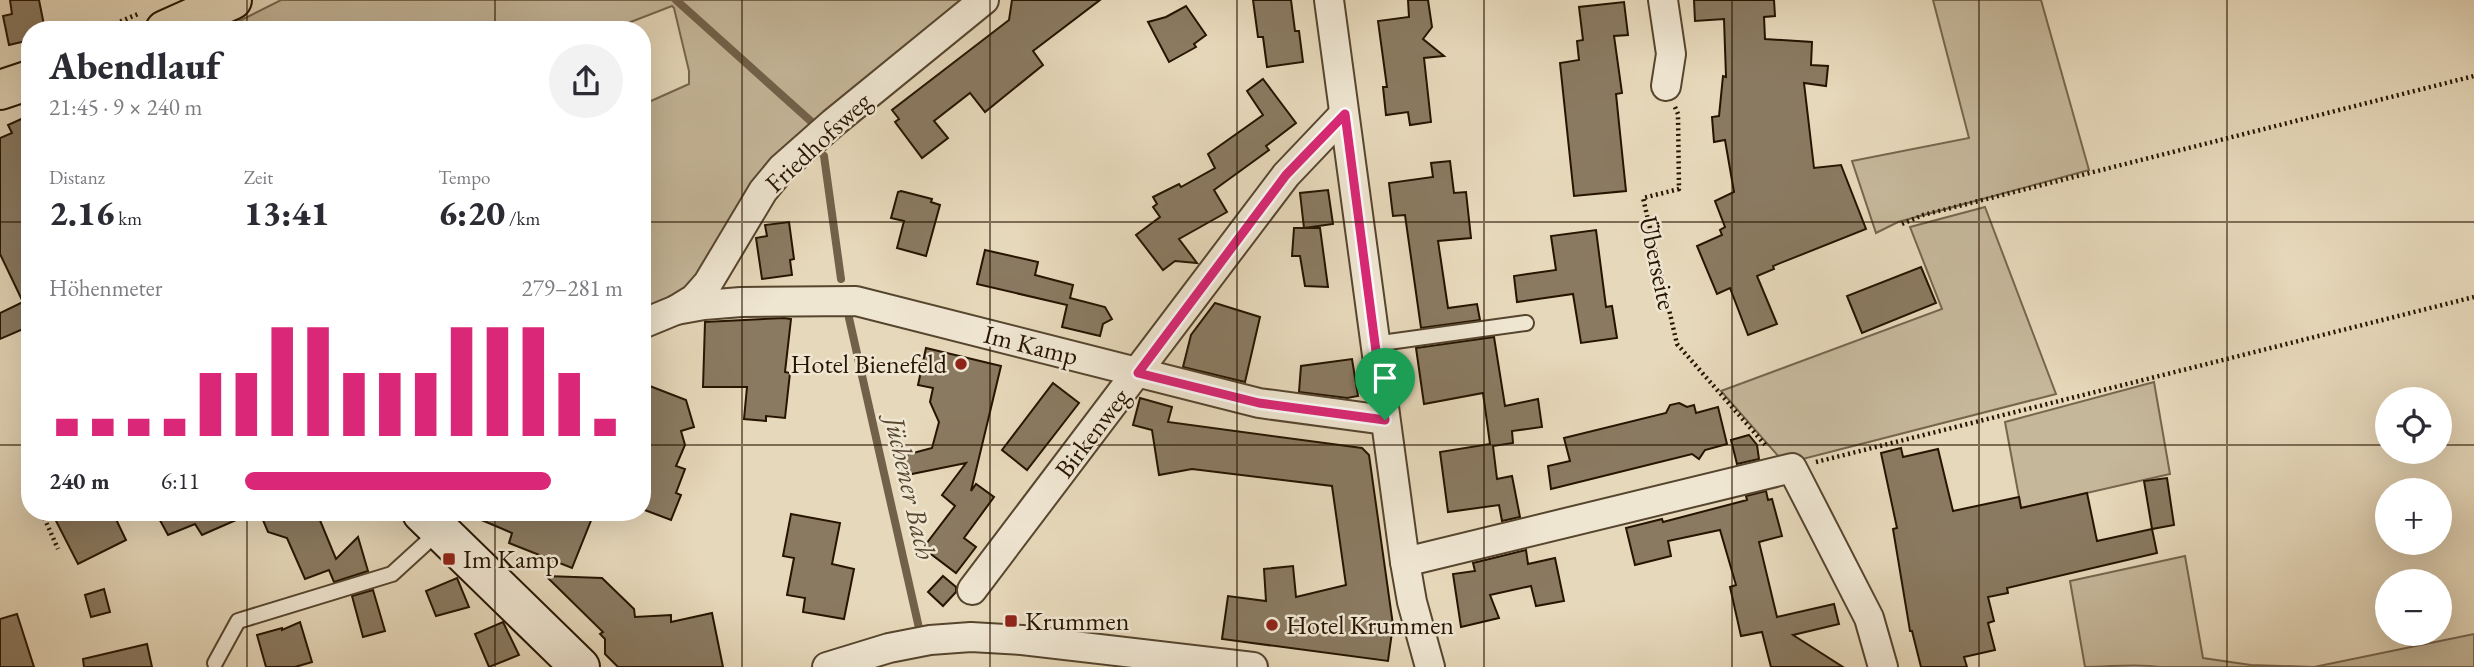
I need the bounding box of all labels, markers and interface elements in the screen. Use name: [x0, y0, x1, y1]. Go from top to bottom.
text: Abendlauf: [49, 41, 220, 90]
button: share: [549, 44, 623, 118]
street label: Friedhofsweg: [758, 84, 879, 200]
text: 21:45 · 9 × 240 m: [49, 92, 202, 122]
text: Distanz: [49, 165, 105, 190]
text: Zeit: [244, 165, 273, 190]
text: Tempo: [438, 165, 491, 190]
text: 2.16: [49, 190, 115, 235]
text: 13:41: [244, 190, 329, 235]
text: 6:20: [438, 190, 505, 235]
text: km: [115, 206, 142, 231]
text: /km: [505, 206, 540, 231]
street label: Überseite: [1632, 213, 1684, 313]
text: Höhenmeter: [49, 273, 162, 303]
text: 279–281 m: [522, 273, 623, 303]
street label: Im Kamp: [980, 317, 1082, 373]
place label: Hotel Bienefeld: [791, 347, 948, 381]
pin: [1355, 348, 1415, 420]
marker: Hotel Bienefeld: [953, 356, 969, 372]
icon: arrive: [1366, 359, 1404, 397]
street label: Birkenweg: [1047, 381, 1137, 485]
map controls: [2375, 387, 2452, 646]
button: locate: [2375, 387, 2452, 464]
water label: Jüchener Bach: [876, 407, 945, 563]
text: 240 m: [49, 466, 110, 496]
text: 6:11: [161, 466, 200, 496]
button: +: [2375, 478, 2452, 555]
place label: Im Kamp: [463, 542, 559, 576]
marker: Im Kamp: [441, 551, 457, 567]
button: −: [2375, 569, 2452, 646]
place label: Krummen: [1025, 604, 1130, 638]
place label: Hotel Krummen: [1286, 608, 1454, 642]
marker: Krummen: [1003, 613, 1019, 629]
marker: Hotel Krummen: [1264, 617, 1280, 633]

